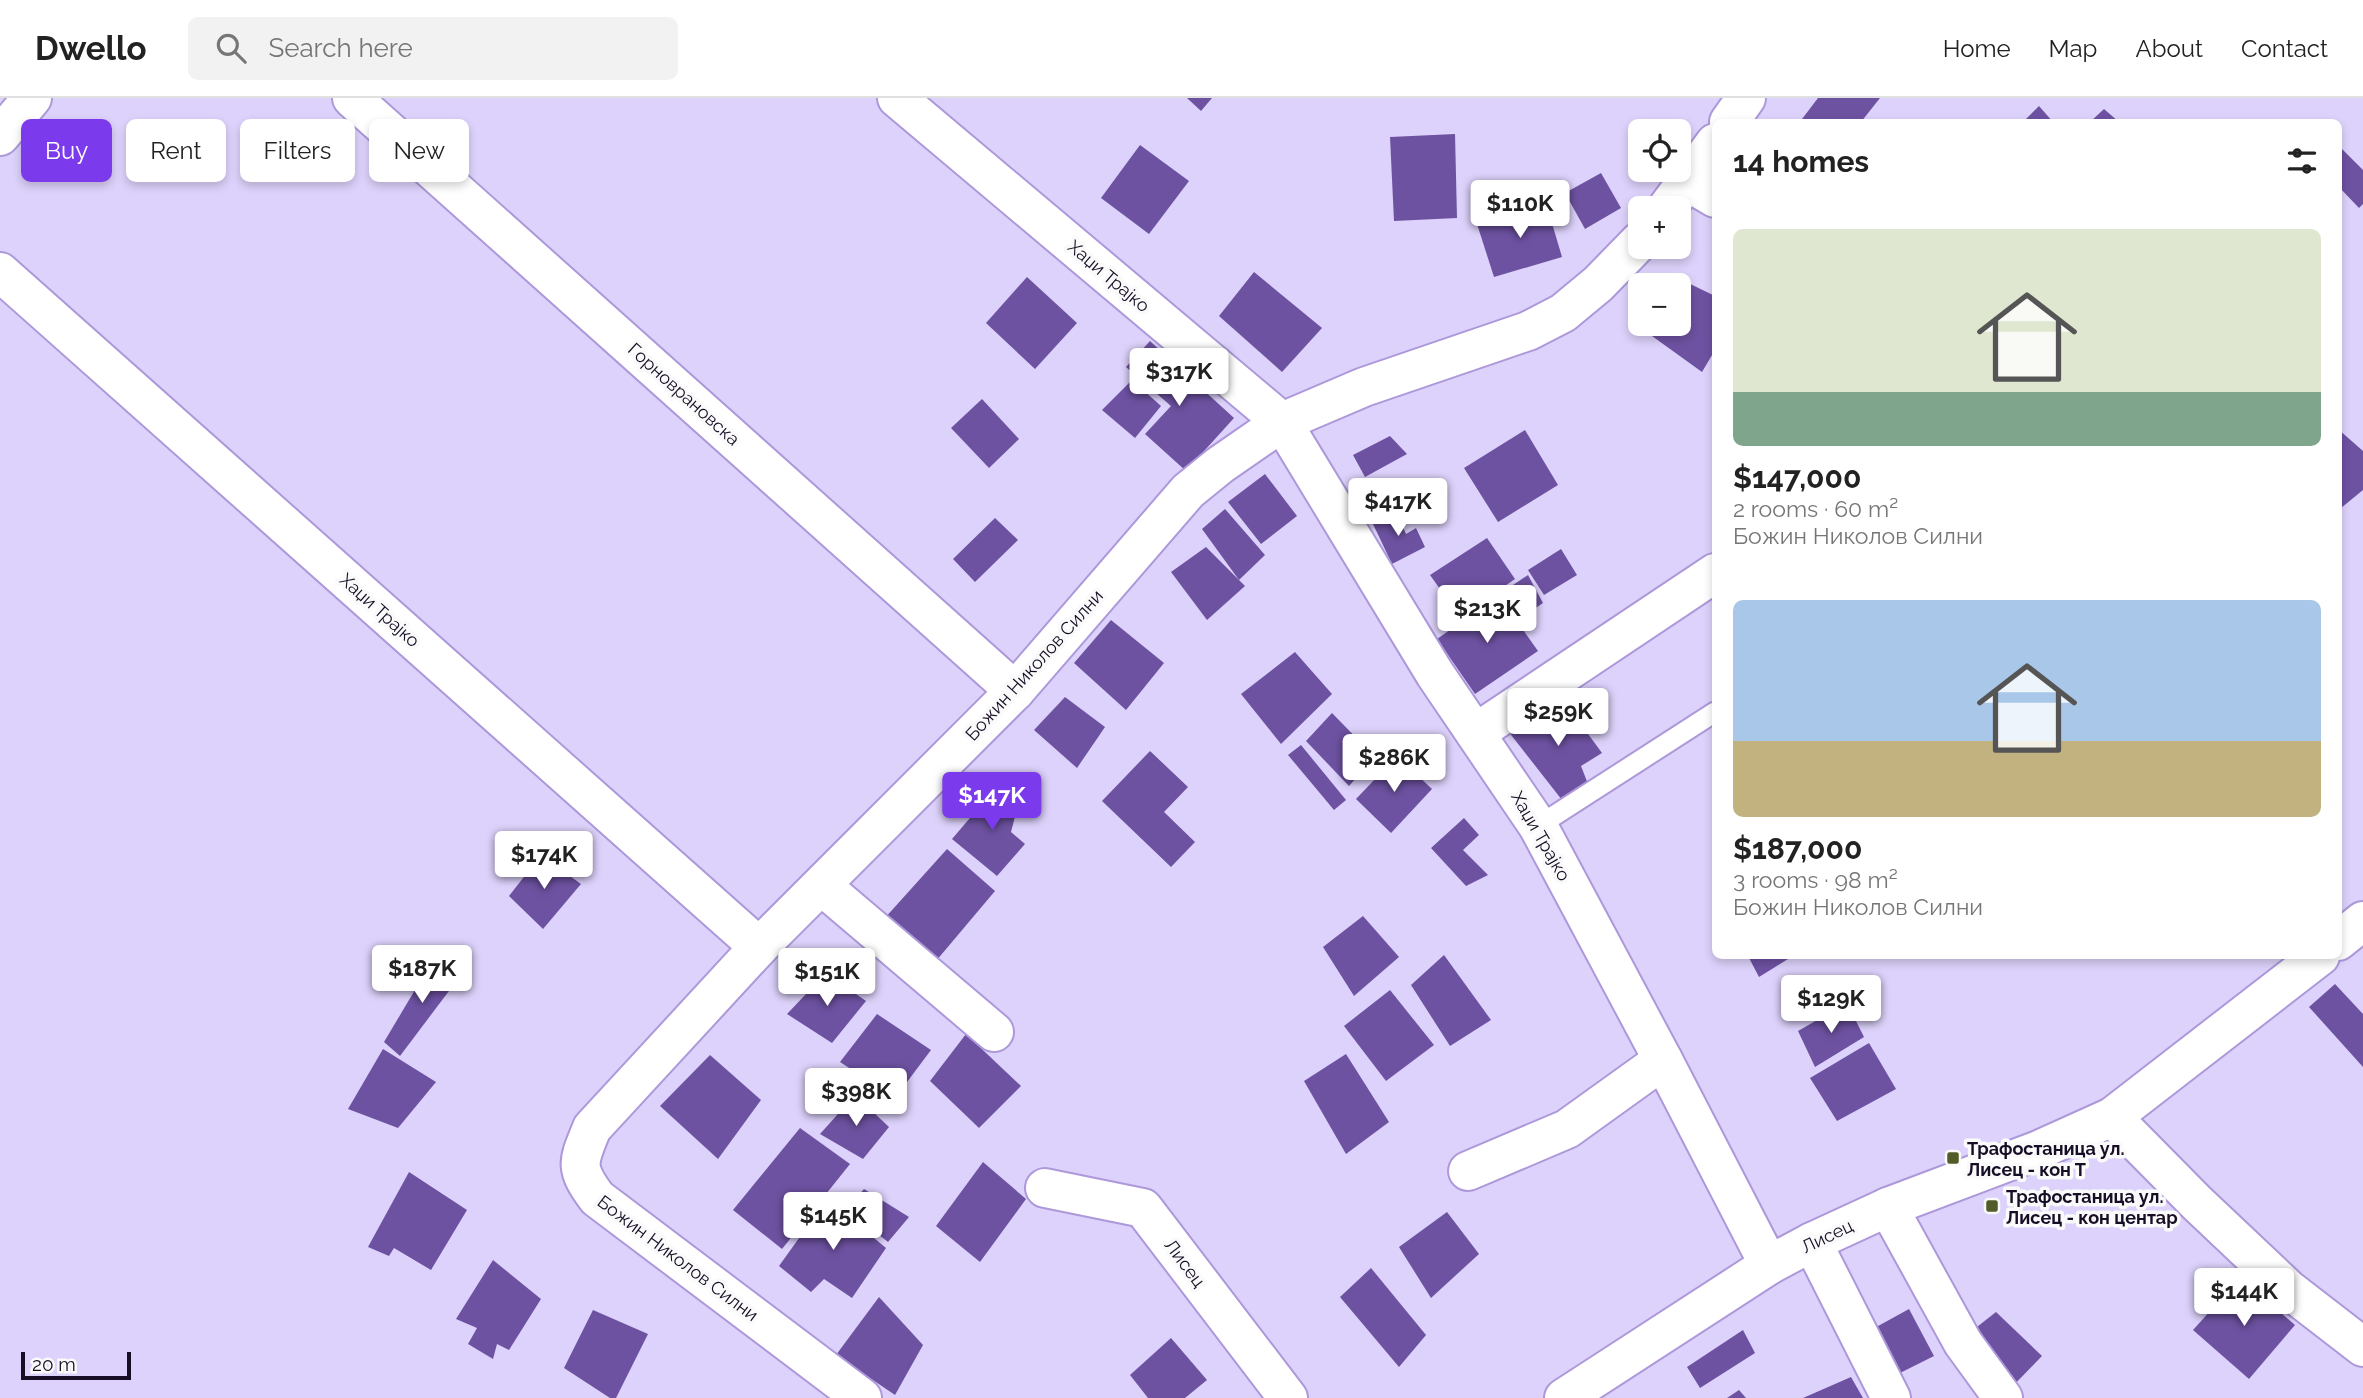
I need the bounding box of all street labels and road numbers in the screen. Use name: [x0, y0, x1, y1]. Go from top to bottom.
street label: Хаџи Трајко: [1064, 236, 1154, 316]
street label: Горноврановска: [624, 338, 744, 450]
street label: Хаџи Трајко: [336, 569, 424, 651]
street label: Божин Николов Силни: [961, 585, 1107, 745]
street label: Хаџи Трајко: [1507, 787, 1575, 885]
street label: Божин Николов Силни: [594, 1191, 762, 1325]
street label: Лисец: [1798, 1215, 1856, 1257]
street label: Лисец: [1160, 1235, 1210, 1291]

